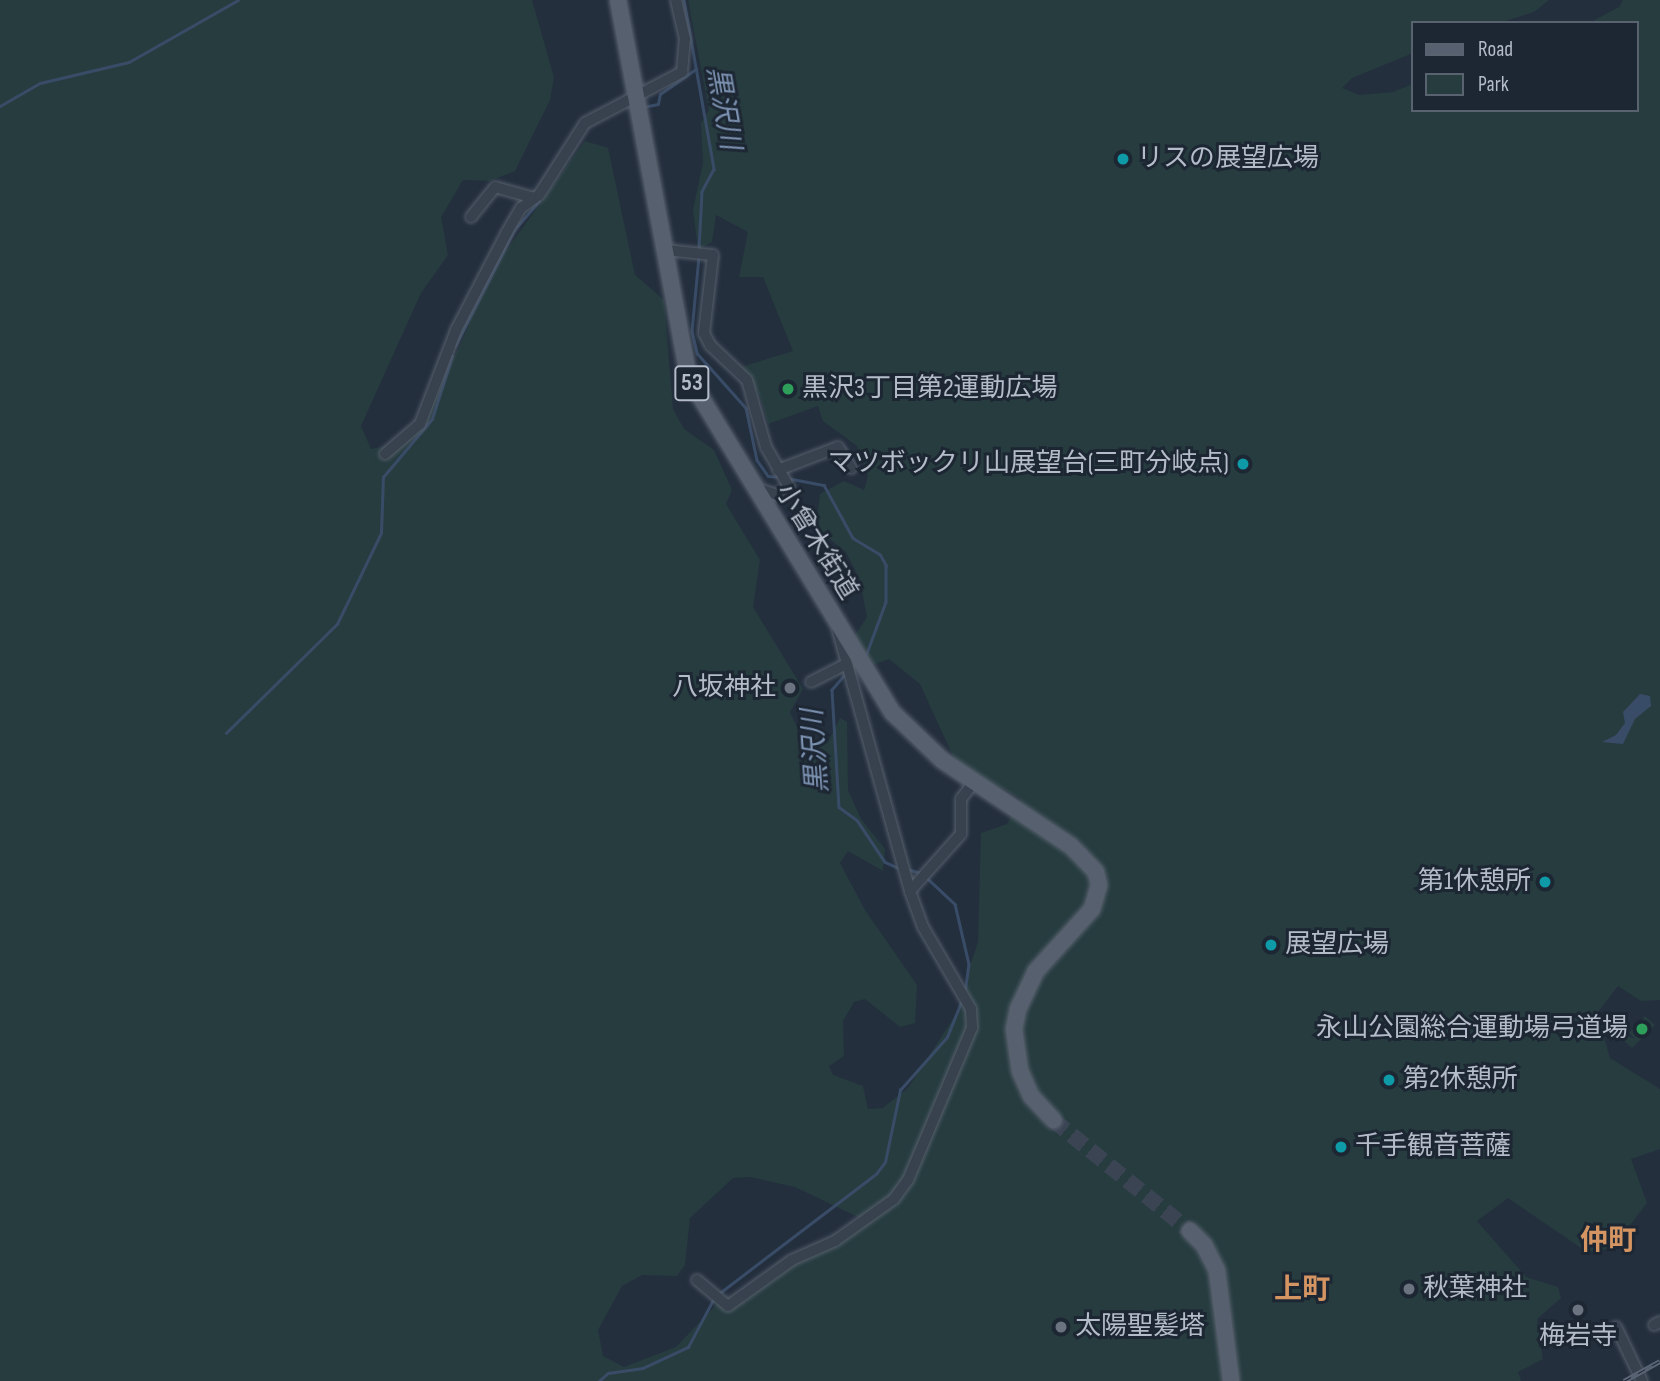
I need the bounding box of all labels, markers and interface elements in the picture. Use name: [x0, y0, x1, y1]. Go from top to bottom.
legend: [1412, 21, 1639, 112]
text: Road: [1478, 37, 1513, 62]
water label: 黒沢川: [699, 64, 747, 152]
text: Park: [1478, 72, 1509, 97]
place label: リスの展望広場: [1137, 143, 1319, 175]
marker: リスの展望広場: [1115, 151, 1131, 167]
road number: 53: [673, 362, 711, 404]
place label: 黒沢3丁目第2運動広場: [802, 373, 1058, 405]
marker: 黒沢3丁目第2運動広場: [780, 381, 796, 397]
place label: マツボックリ山展望台(三町分岐点): [828, 448, 1229, 480]
marker: マツボックリ山展望台(三町分岐点): [1235, 456, 1251, 472]
street label: 小曾木街道: [768, 479, 864, 605]
place label: 八坂神社: [672, 672, 776, 704]
marker: 八坂神社: [782, 680, 798, 696]
water label: 黒沢川: [796, 708, 836, 794]
place label: 第1休憩所: [1418, 866, 1531, 898]
marker: 第1休憩所: [1537, 874, 1553, 890]
place label: 展望広場: [1285, 929, 1389, 961]
marker: 展望広場: [1263, 937, 1279, 953]
place label: 永山公園総合運動場弓道場: [1316, 1013, 1628, 1045]
marker: 永山公園総合運動場弓道場: [1634, 1021, 1650, 1037]
place label: 第2休憩所: [1403, 1064, 1518, 1096]
marker: 第2休憩所: [1381, 1072, 1397, 1088]
place label: 千手観音菩薩: [1355, 1131, 1511, 1163]
marker: 千手観音菩薩: [1333, 1139, 1349, 1155]
district label: 仲町: [1580, 1224, 1636, 1258]
district label: 上町: [1274, 1273, 1330, 1307]
place label: 秋葉神社: [1423, 1273, 1527, 1305]
marker: 秋葉神社: [1401, 1281, 1417, 1297]
marker: 梅岩寺: [1570, 1302, 1586, 1318]
place label: 太陽聖髪塔: [1075, 1311, 1205, 1343]
marker: 太陽聖髪塔: [1053, 1319, 1069, 1335]
place label: 梅岩寺: [1539, 1321, 1617, 1353]

